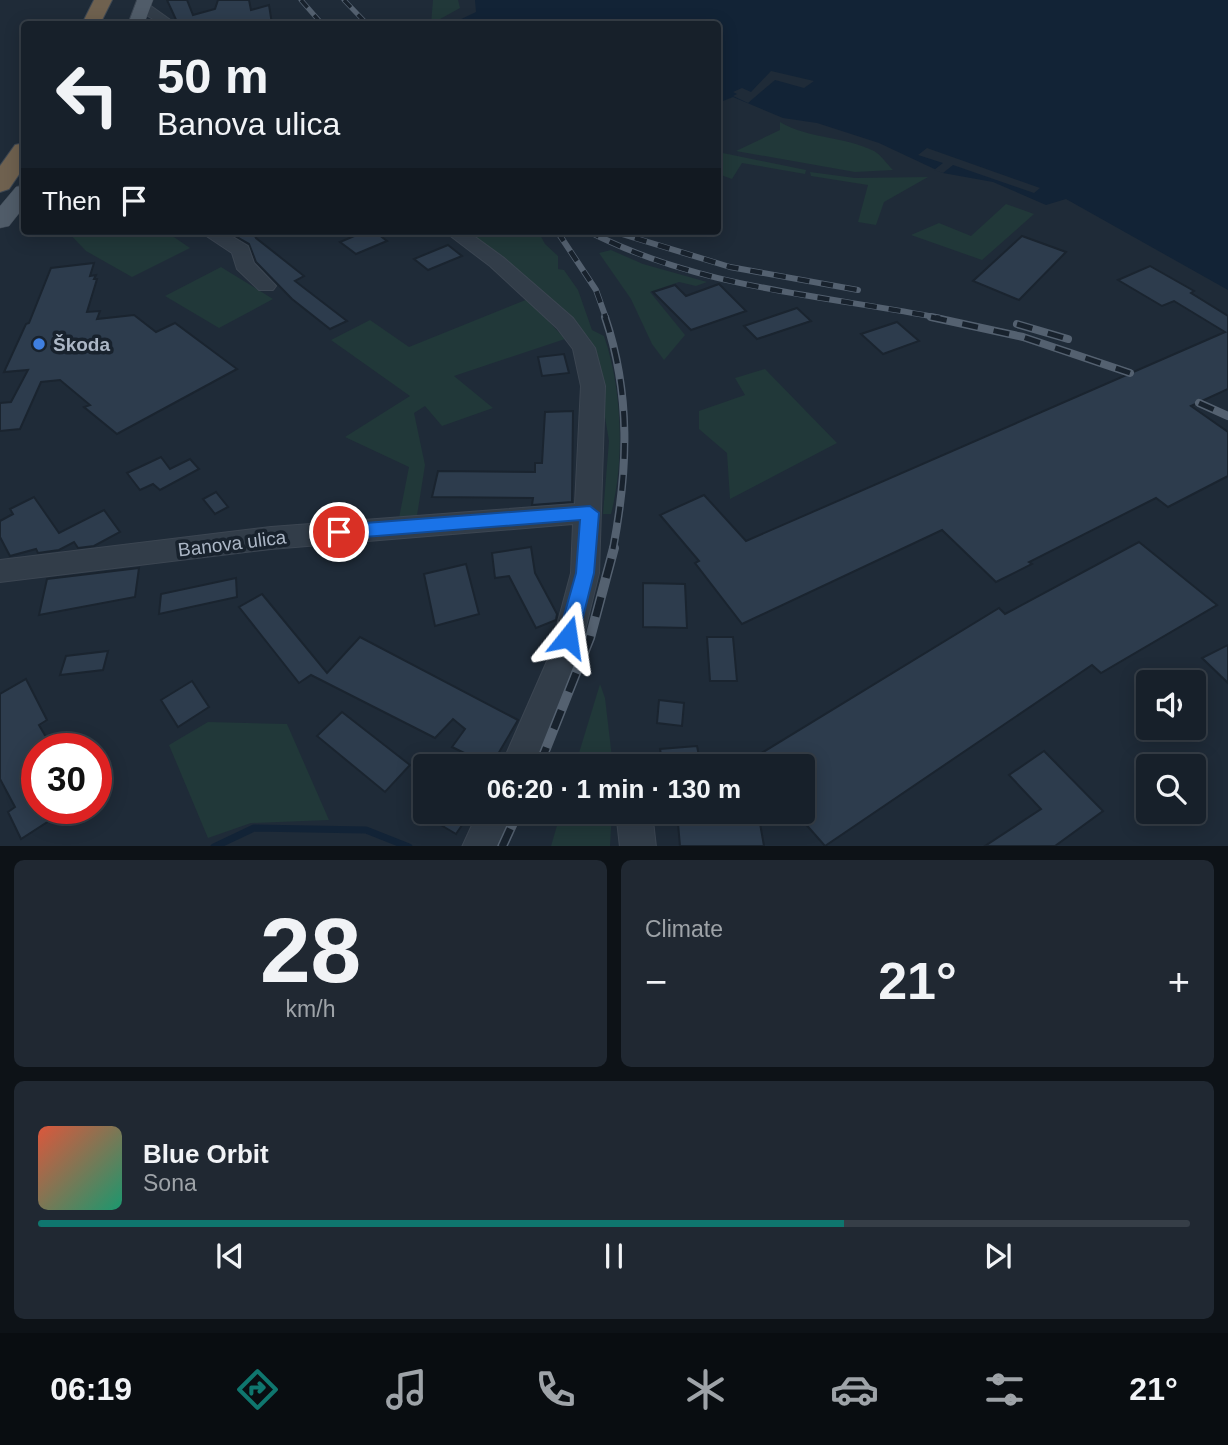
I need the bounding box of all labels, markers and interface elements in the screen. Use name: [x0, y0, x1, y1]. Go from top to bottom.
icon: left: [42, 49, 133, 140]
text: 50 m: [157, 49, 269, 103]
text: Banova ulica: [157, 106, 340, 142]
icon: arrive: [115, 182, 153, 220]
text: Then: [42, 186, 101, 216]
place label: Škoda: [53, 334, 110, 355]
marker: Škoda: [31, 336, 47, 352]
pin: [309, 502, 369, 562]
icon: arrive: [320, 513, 358, 551]
street label: Banova ulica: [177, 526, 288, 561]
position arrow: [531, 600, 605, 674]
map controls: [1136, 670, 1206, 824]
button: sound: [1136, 670, 1206, 740]
speed limit sign: 30: [21, 733, 112, 824]
button: search: [1136, 754, 1206, 824]
text: 06:20 · 1 min · 130 m: [487, 774, 741, 804]
text: 28: [260, 900, 361, 1001]
text: Climate: [645, 916, 723, 942]
text: 21°: [878, 952, 957, 1010]
text: −: [645, 961, 667, 1003]
text: +: [1168, 961, 1190, 1003]
text: km/h: [286, 996, 335, 1022]
text: Blue Orbit: [143, 1139, 269, 1169]
text: Sona: [143, 1170, 197, 1196]
icon: previous: [211, 1237, 249, 1275]
icon: pause: [595, 1237, 633, 1275]
icon: next: [979, 1237, 1017, 1275]
icon: directions: [233, 1365, 282, 1414]
icon: music: [382, 1365, 431, 1414]
icon: phone: [531, 1365, 580, 1414]
icon: climate: [681, 1365, 730, 1414]
icon: car: [830, 1365, 879, 1414]
icon: filters: [980, 1365, 1029, 1414]
text: 06:19: [50, 1371, 132, 1407]
text: 21°: [1129, 1371, 1178, 1407]

